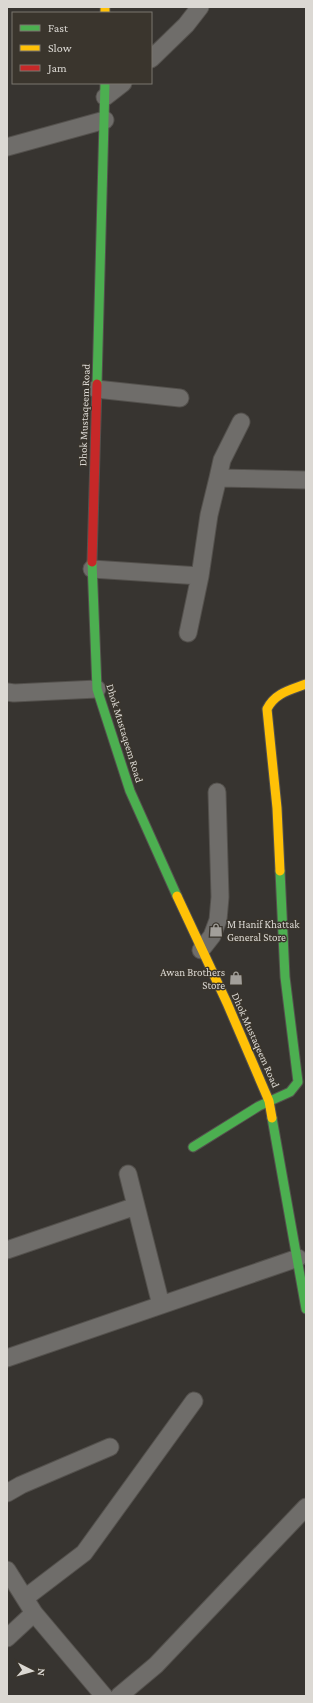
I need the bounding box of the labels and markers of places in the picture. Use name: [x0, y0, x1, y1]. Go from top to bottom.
place label: M Hanif Khattak General Store: [227, 918, 300, 943]
shop icon: M Hanif Khattak General Store: [208, 922, 224, 938]
place label: Awan Brothers Store: [160, 966, 225, 991]
shop icon: Awan Brothers Store: [228, 970, 244, 986]

